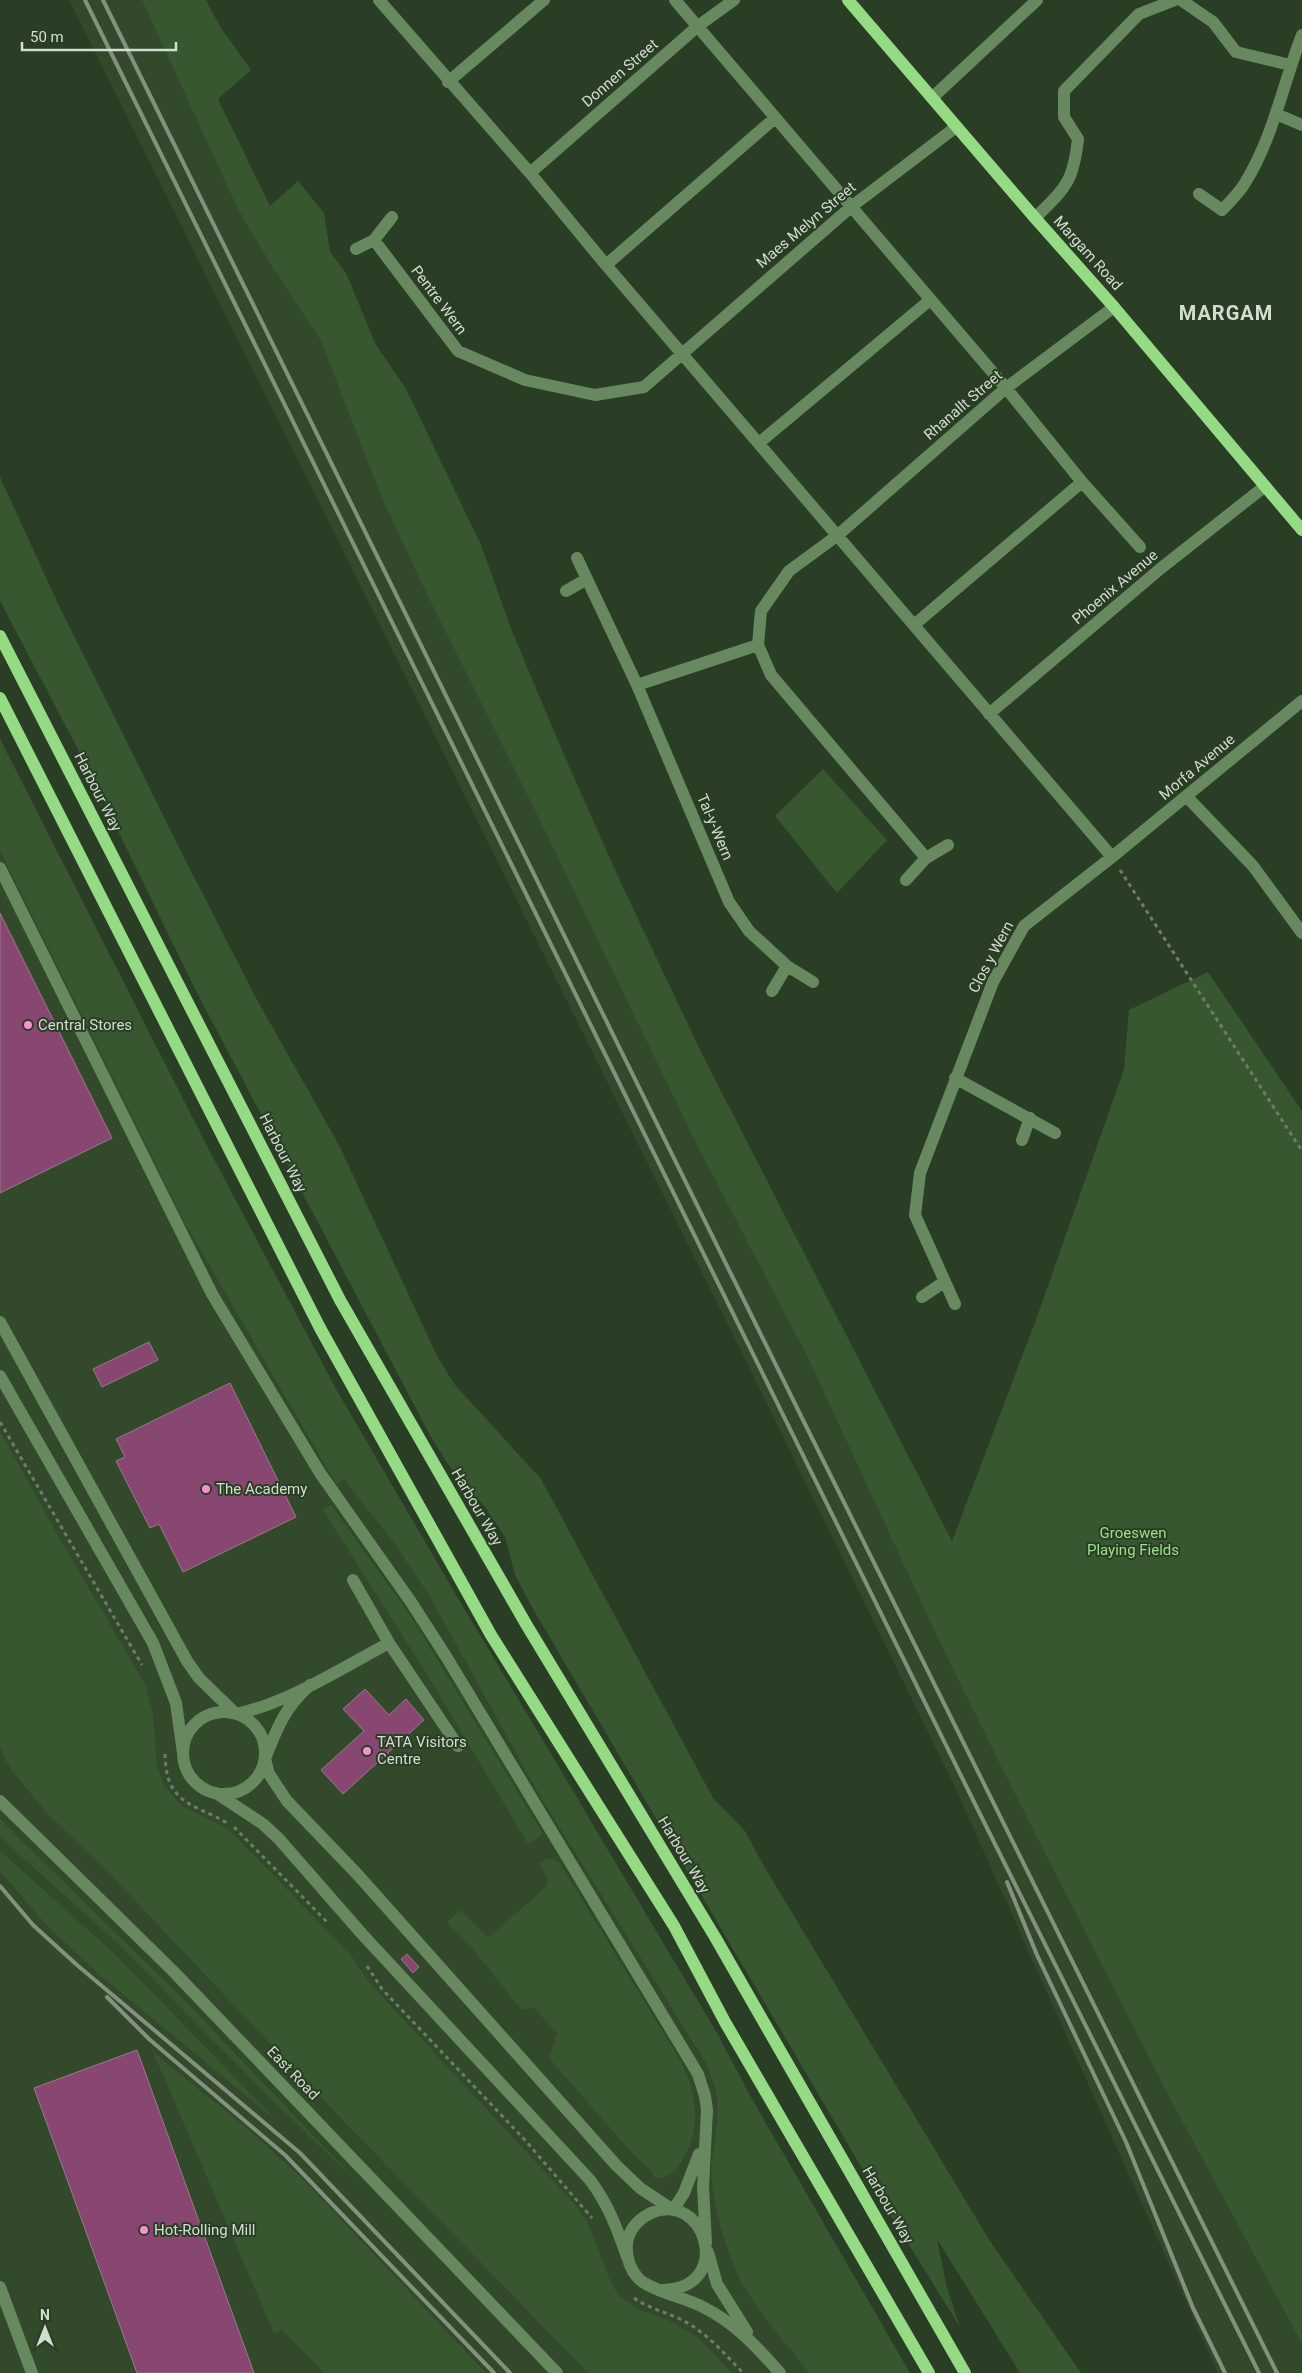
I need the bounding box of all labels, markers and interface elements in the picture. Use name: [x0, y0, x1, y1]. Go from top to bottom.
scale bar: [22, 20, 176, 52]
text: 50 m: [30, 28, 64, 46]
street label: Donnen Street: [578, 35, 662, 111]
street label: Maes Melyn Street: [753, 178, 859, 272]
street label: Margam Road: [1050, 212, 1126, 294]
street label: Pentre Wern: [407, 262, 471, 338]
district label: MARGAM: [1179, 301, 1273, 325]
street label: Rhanallt Street: [920, 366, 1006, 444]
street label: Phoenix Avenue: [1068, 546, 1162, 628]
street label: Morfa Avenue: [1156, 730, 1238, 804]
street label: Harbour Way: [70, 750, 126, 834]
street label: Tal-y-Wern: [693, 791, 737, 863]
street label: Clos y Wern: [965, 918, 1017, 996]
place label: Central Stores: [38, 1016, 132, 1034]
marker: Central Stores: [22, 1019, 34, 1031]
street label: Harbour Way: [255, 1111, 311, 1195]
street label: Harbour Way: [448, 1465, 506, 1549]
place label: The Academy: [216, 1480, 307, 1498]
marker: The Academy: [200, 1483, 212, 1495]
park label: Groeswen Playing Fields: [1087, 1524, 1179, 1559]
place label: TATA Visitors Centre: [377, 1733, 467, 1768]
marker: TATA Visitors Centre: [361, 1745, 373, 1757]
street label: Harbour Way: [654, 1813, 714, 1897]
street label: East Road: [263, 2042, 323, 2104]
street label: Harbour Way: [859, 2163, 917, 2247]
place label: Hot-Rolling Mill: [154, 2221, 256, 2239]
marker: Hot-Rolling Mill: [138, 2224, 150, 2236]
north arrow: [20, 2303, 70, 2353]
text: N: [40, 2307, 50, 2323]

